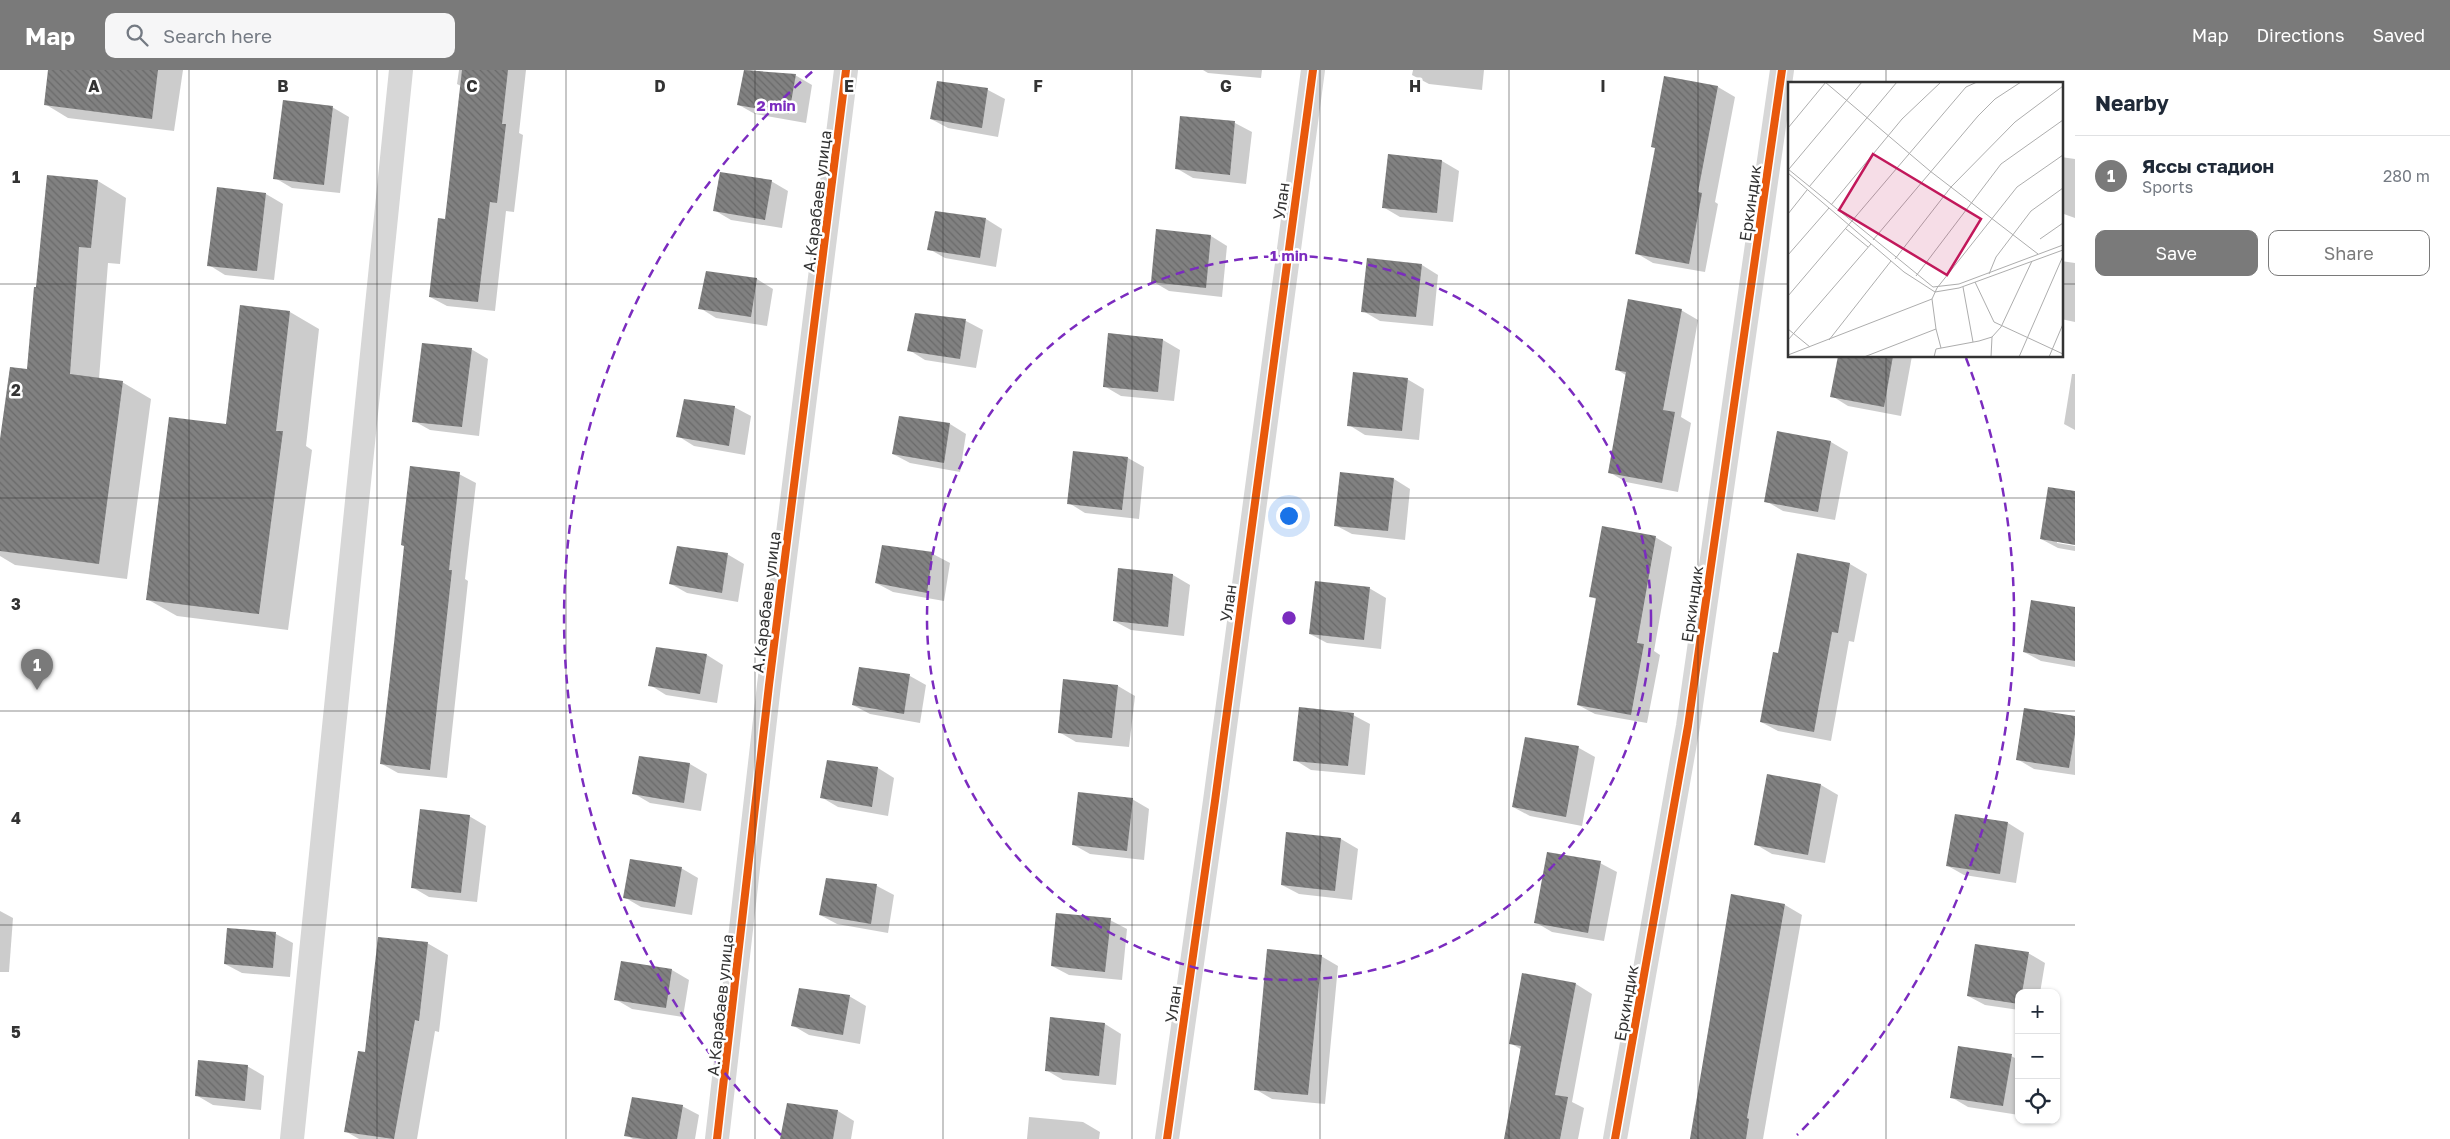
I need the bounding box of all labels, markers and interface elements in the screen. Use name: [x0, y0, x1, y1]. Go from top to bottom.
search box: [105, 13, 455, 58]
text: Map: [25, 21, 75, 50]
icon: search: [123, 21, 151, 49]
text: Search here: [163, 24, 272, 47]
text: Map: [2192, 24, 2228, 46]
text: Directions: [2256, 24, 2344, 46]
text: Saved: [2372, 24, 2425, 46]
text: A: [88, 76, 100, 96]
text: B: [277, 76, 289, 96]
text: C: [466, 76, 478, 96]
text: D: [654, 76, 666, 96]
text: E: [844, 76, 854, 96]
text: F: [1033, 76, 1043, 96]
text: G: [1220, 76, 1232, 96]
text: H: [1409, 76, 1421, 96]
text: I: [1600, 76, 1606, 96]
inset map: [1788, 82, 2062, 358]
text: Nearby: [2095, 90, 2169, 116]
text: 2 min: [756, 96, 796, 114]
street label: А.Карабаев улица: [798, 129, 836, 273]
text: Яссы стадион: [2142, 154, 2274, 177]
street label: Еркиндик: [1735, 163, 1765, 243]
text: 1: [2107, 166, 2115, 186]
text: 280 m: [2383, 166, 2430, 186]
text: 1: [12, 167, 20, 187]
text: Sports: [2142, 177, 2193, 197]
street label: Улан: [1268, 181, 1294, 221]
button: Save: [2095, 230, 2258, 276]
button: Share: [2268, 230, 2430, 276]
text: 1 min: [1270, 246, 1308, 264]
text: 2: [11, 380, 21, 400]
your location: [1276, 503, 1302, 529]
street label: А.Карабаев улица: [747, 530, 785, 674]
street label: Еркиндик: [1677, 564, 1707, 644]
street label: Улан: [1215, 583, 1241, 623]
text: 3: [11, 594, 21, 614]
centre of rings: [1280, 609, 1298, 627]
pin: 1: [21, 649, 53, 690]
text: 4: [11, 808, 21, 828]
street label: А.Карабаев улица: [703, 933, 737, 1077]
street label: Еркиндик: [1609, 963, 1643, 1043]
street label: Улан: [1160, 984, 1186, 1024]
map controls: [2015, 989, 2060, 1124]
button: +: [2015, 989, 2060, 1034]
text: 5: [11, 1022, 21, 1042]
button: −: [2015, 1034, 2060, 1079]
button: locate: [2015, 1079, 2060, 1124]

